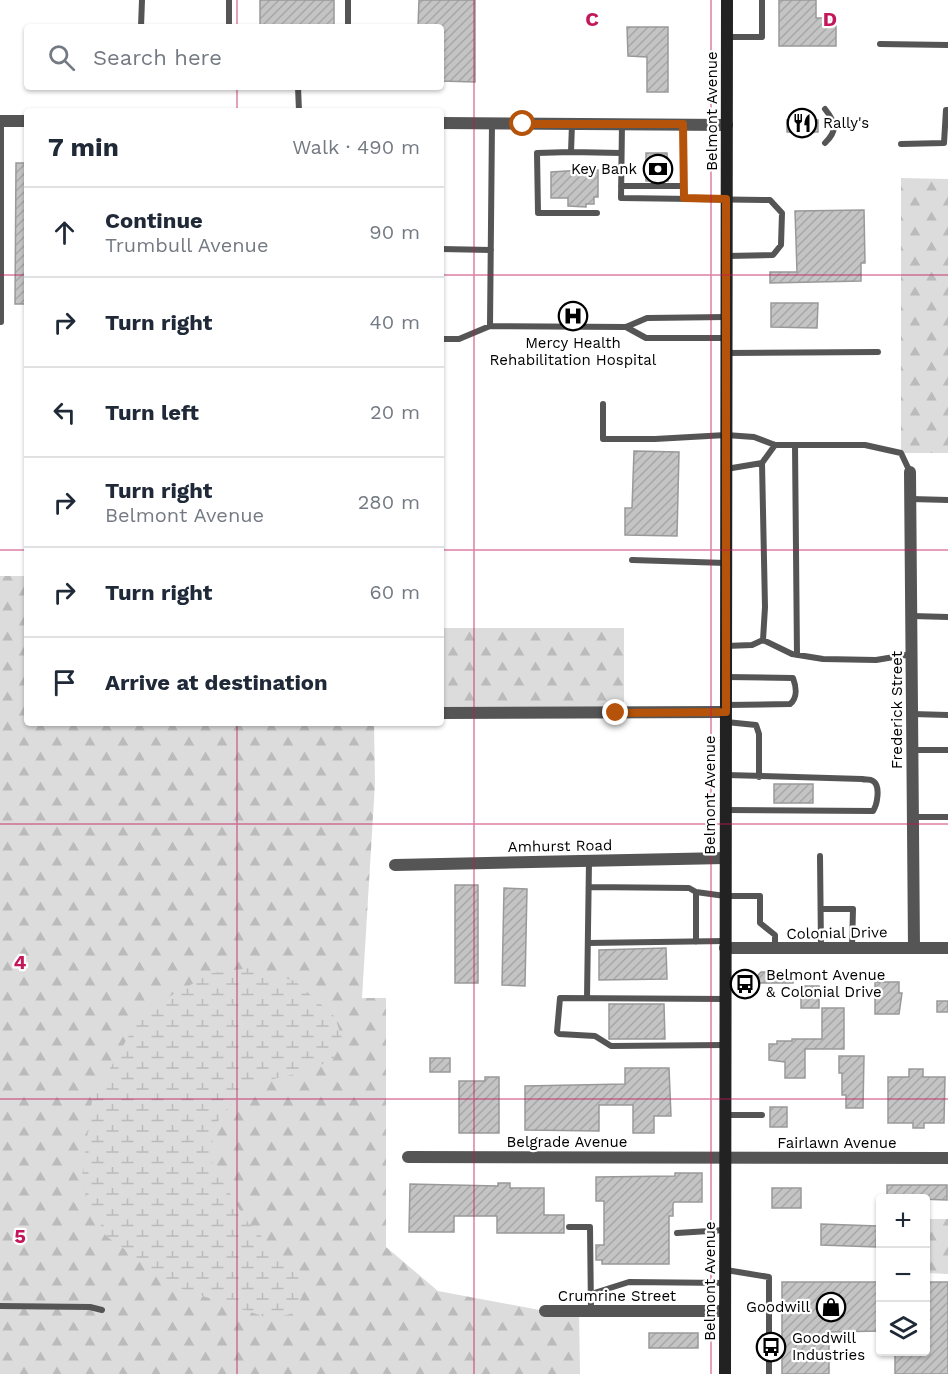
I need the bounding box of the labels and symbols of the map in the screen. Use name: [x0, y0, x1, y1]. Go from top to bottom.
text: C: [585, 7, 599, 31]
text: D: [823, 7, 837, 31]
street label: Belmont Avenue: [703, 51, 721, 171]
restaurant icon: Rally's: [786, 107, 818, 139]
route start: [509, 110, 535, 136]
place label: Rally's: [823, 114, 869, 132]
bank icon: Key Bank: [642, 153, 674, 185]
place label: Key Bank: [571, 160, 637, 178]
hospital icon: Mercy Health Rehabilitation Hospital: [557, 300, 589, 332]
place label: Mercy Health Rehabilitation Hospital: [490, 334, 657, 369]
street label: Frederick Street: [888, 650, 906, 769]
route end: [602, 699, 628, 725]
street label: Belmont Avenue: [701, 735, 719, 855]
street label: Amhurst Road: [508, 836, 612, 856]
street label: Colonial Drive: [786, 923, 888, 943]
text: 4: [14, 950, 27, 974]
place label: Belmont Avenue & Colonial Drive: [766, 966, 885, 1001]
bus stop icon: Belmont Avenue & Colonial Drive: [729, 968, 761, 1000]
street label: Belgrade Avenue: [506, 1133, 628, 1151]
street label: Fairlawn Avenue: [777, 1134, 897, 1152]
street label: Belmont Avenue: [701, 1221, 719, 1341]
text: 5: [14, 1224, 26, 1248]
street label: Crumrine Street: [558, 1287, 677, 1305]
shop icon: Goodwill: [815, 1291, 847, 1323]
place label: Goodwill: [746, 1298, 810, 1316]
place label: Goodwill Industries: [792, 1329, 865, 1364]
bus stop icon: Goodwill Industries: [755, 1331, 787, 1363]

